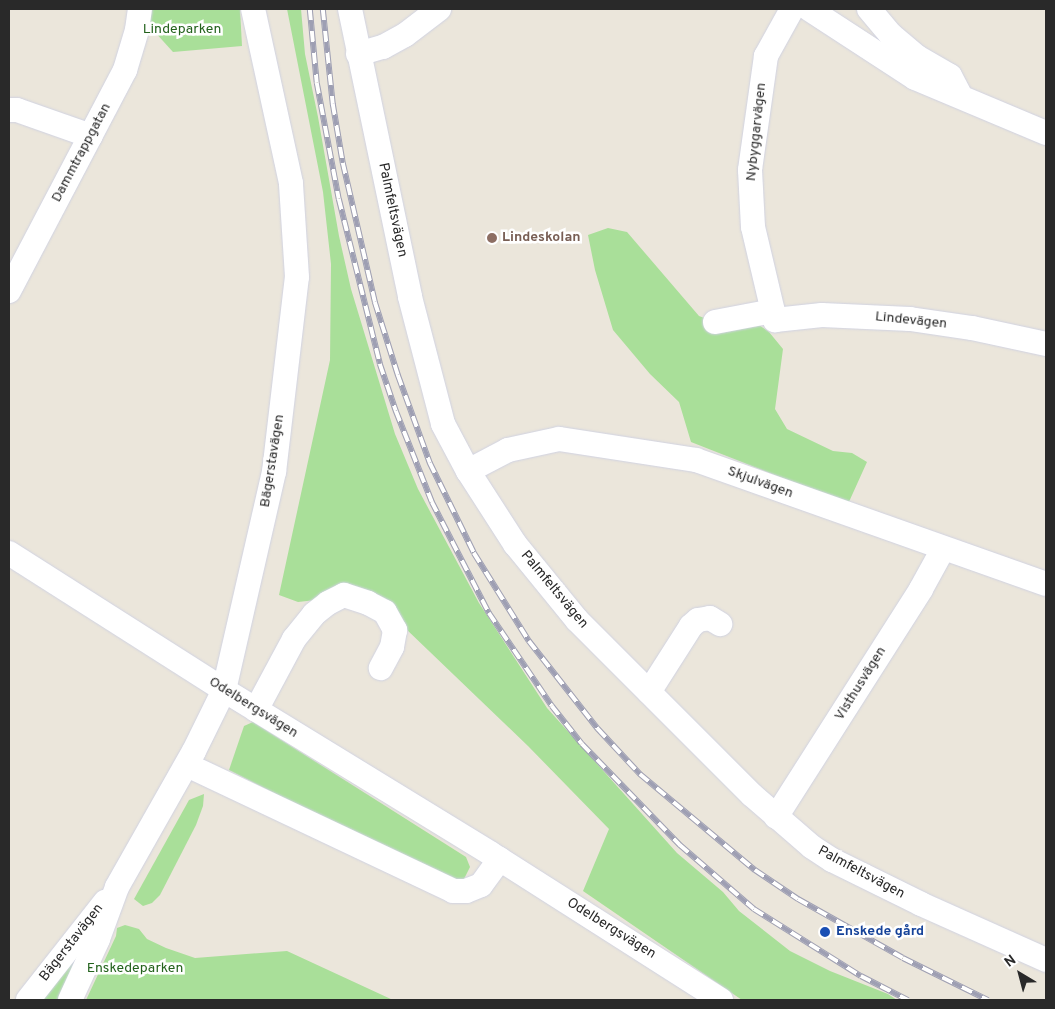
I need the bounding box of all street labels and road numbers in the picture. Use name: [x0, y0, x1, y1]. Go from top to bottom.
street label: Nybyggarvägen: [743, 82, 771, 182]
street label: Dammtrappgatan: [49, 101, 115, 205]
street label: Palmfeltsvägen: [374, 161, 410, 259]
street label: Lindevägen: [874, 309, 948, 333]
street label: Bägerstavägen: [257, 413, 289, 509]
street label: Skjulvägen: [725, 463, 795, 503]
street label: Palmfeltsvägen: [517, 548, 591, 632]
street label: Visthusvägen: [832, 644, 890, 724]
street label: Odelbergsvägen: [205, 674, 301, 742]
street label: Palmfeltsvägen: [815, 843, 907, 903]
street label: Odelbergsvägen: [563, 895, 659, 963]
street label: Bägerstavägen: [36, 901, 108, 985]

